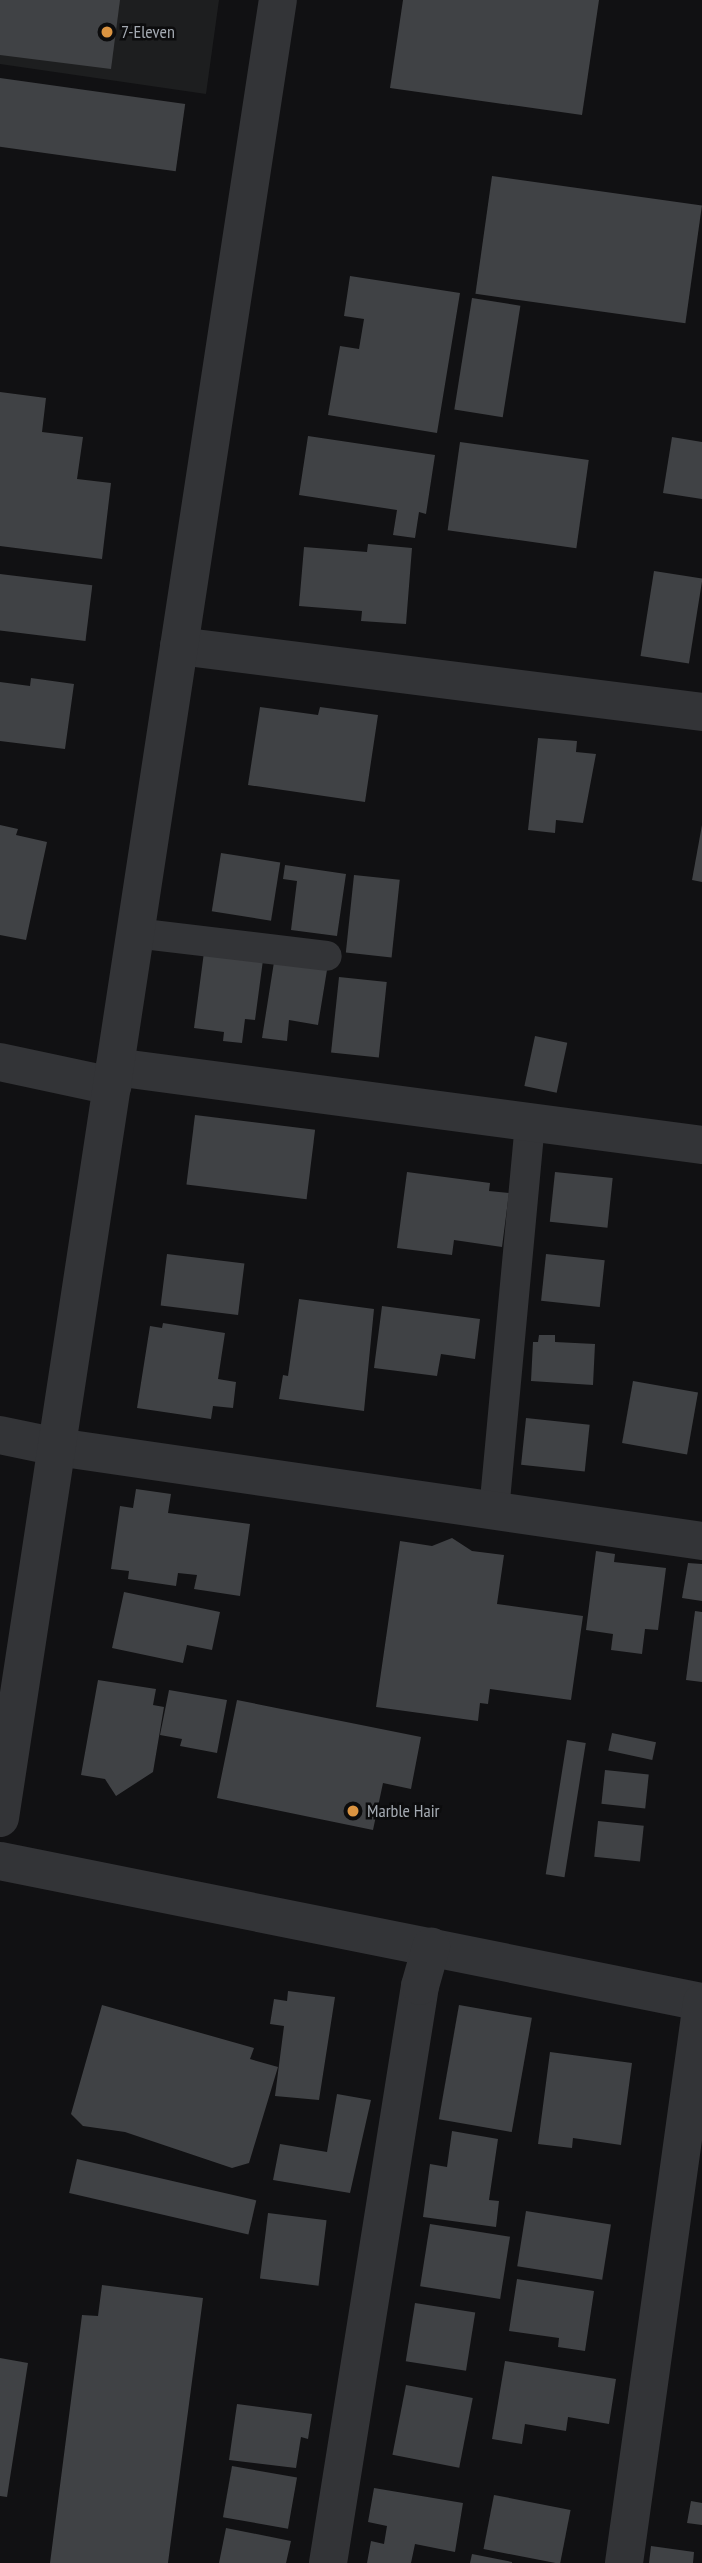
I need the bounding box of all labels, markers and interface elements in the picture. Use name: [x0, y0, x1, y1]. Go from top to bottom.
place label: 7-Eleven: [121, 21, 175, 43]
marker: 7-Eleven: [99, 24, 115, 40]
place label: Marble Hair: [367, 1800, 440, 1822]
marker: Marble Hair: [345, 1803, 361, 1819]

